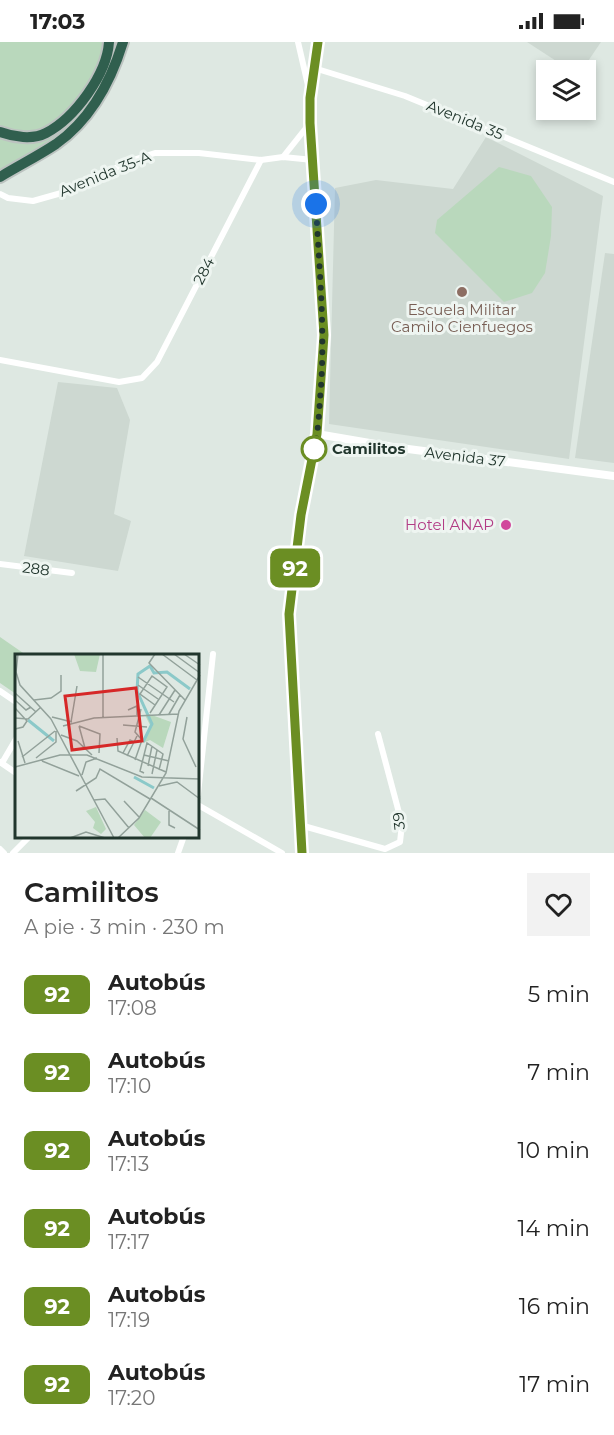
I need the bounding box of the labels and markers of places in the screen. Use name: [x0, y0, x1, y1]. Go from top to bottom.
marker: Escuela Militar Camilo Cienfuegos: [455, 285, 469, 299]
place label: Escuela Militar Camilo Cienfuegos: [391, 300, 533, 336]
marker: Camilitos: [301, 436, 327, 462]
place label: Camilitos: [332, 439, 405, 458]
place label: Hotel ANAP: [405, 515, 494, 534]
marker: Hotel ANAP: [499, 518, 513, 532]

